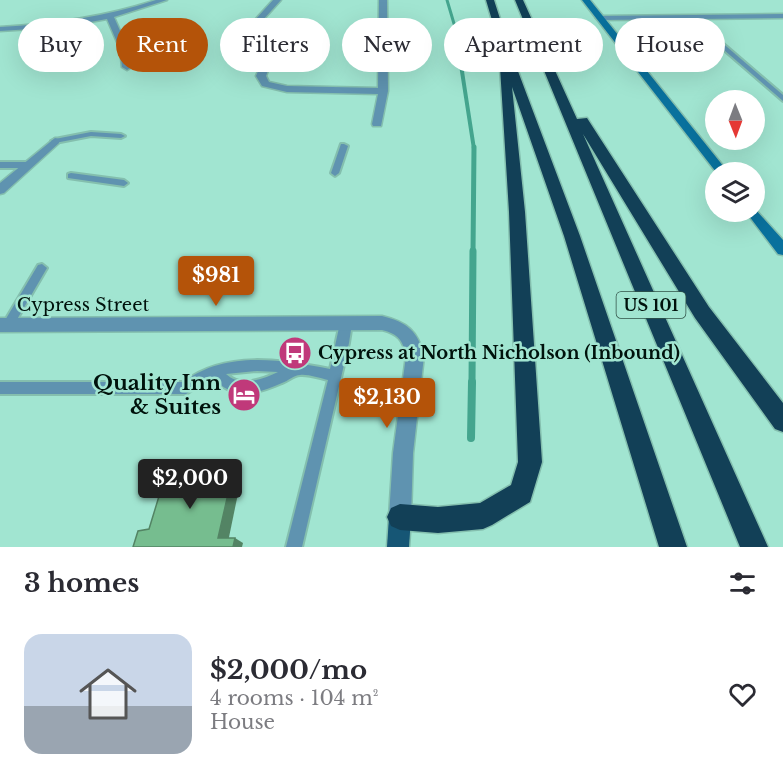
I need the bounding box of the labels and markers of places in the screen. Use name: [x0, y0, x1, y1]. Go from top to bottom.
pin: $981: [180, 256, 252, 307]
bus stop icon: Cypress at North Nicholson (Inbound): [277, 335, 313, 371]
place label: Cypress at North Nicholson (Inbound): [318, 342, 680, 364]
place label: Quality Inn & Suites: [93, 370, 221, 420]
hotel icon: Quality Inn & Suites: [226, 377, 262, 413]
pin: $2,130: [338, 378, 436, 429]
pin: $2,000: [141, 459, 239, 510]

